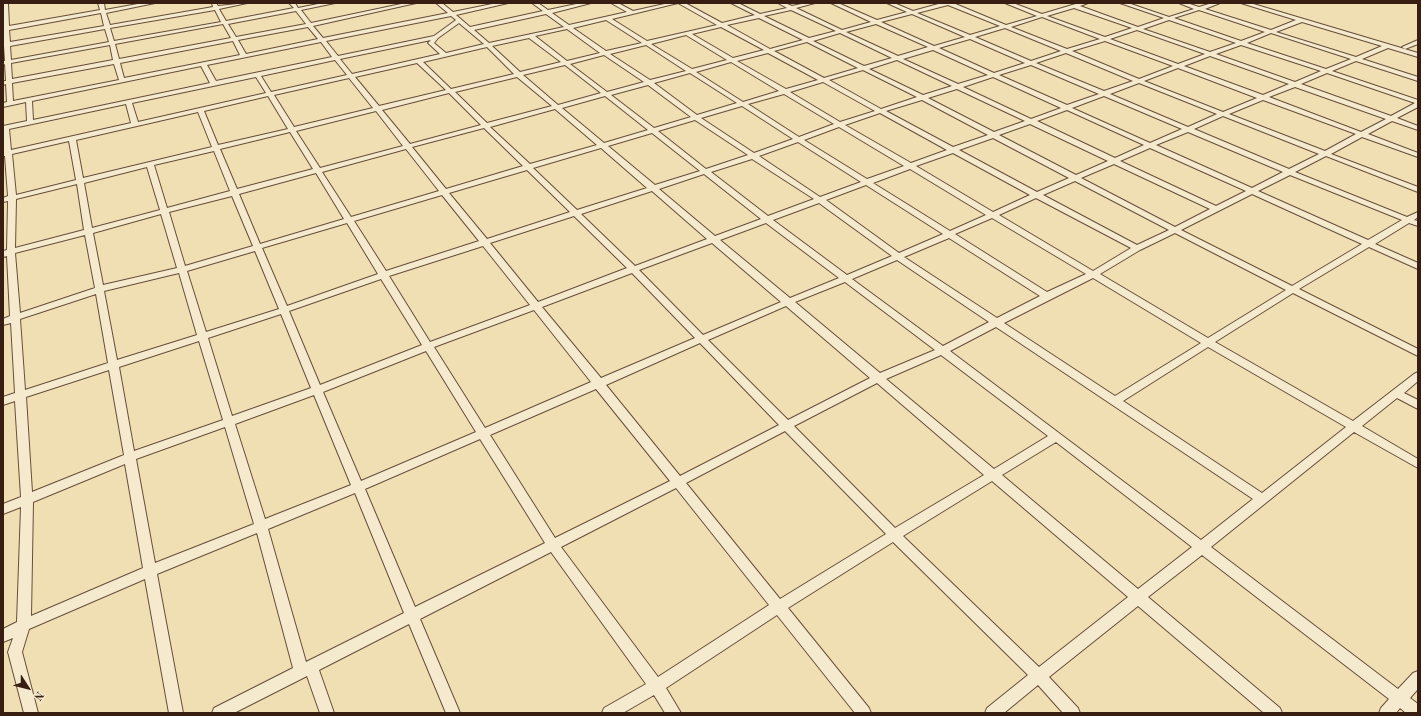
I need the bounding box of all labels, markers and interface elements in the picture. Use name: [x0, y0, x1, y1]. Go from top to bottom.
north arrow: [8, 668, 48, 708]
text: N: [31, 689, 45, 702]

